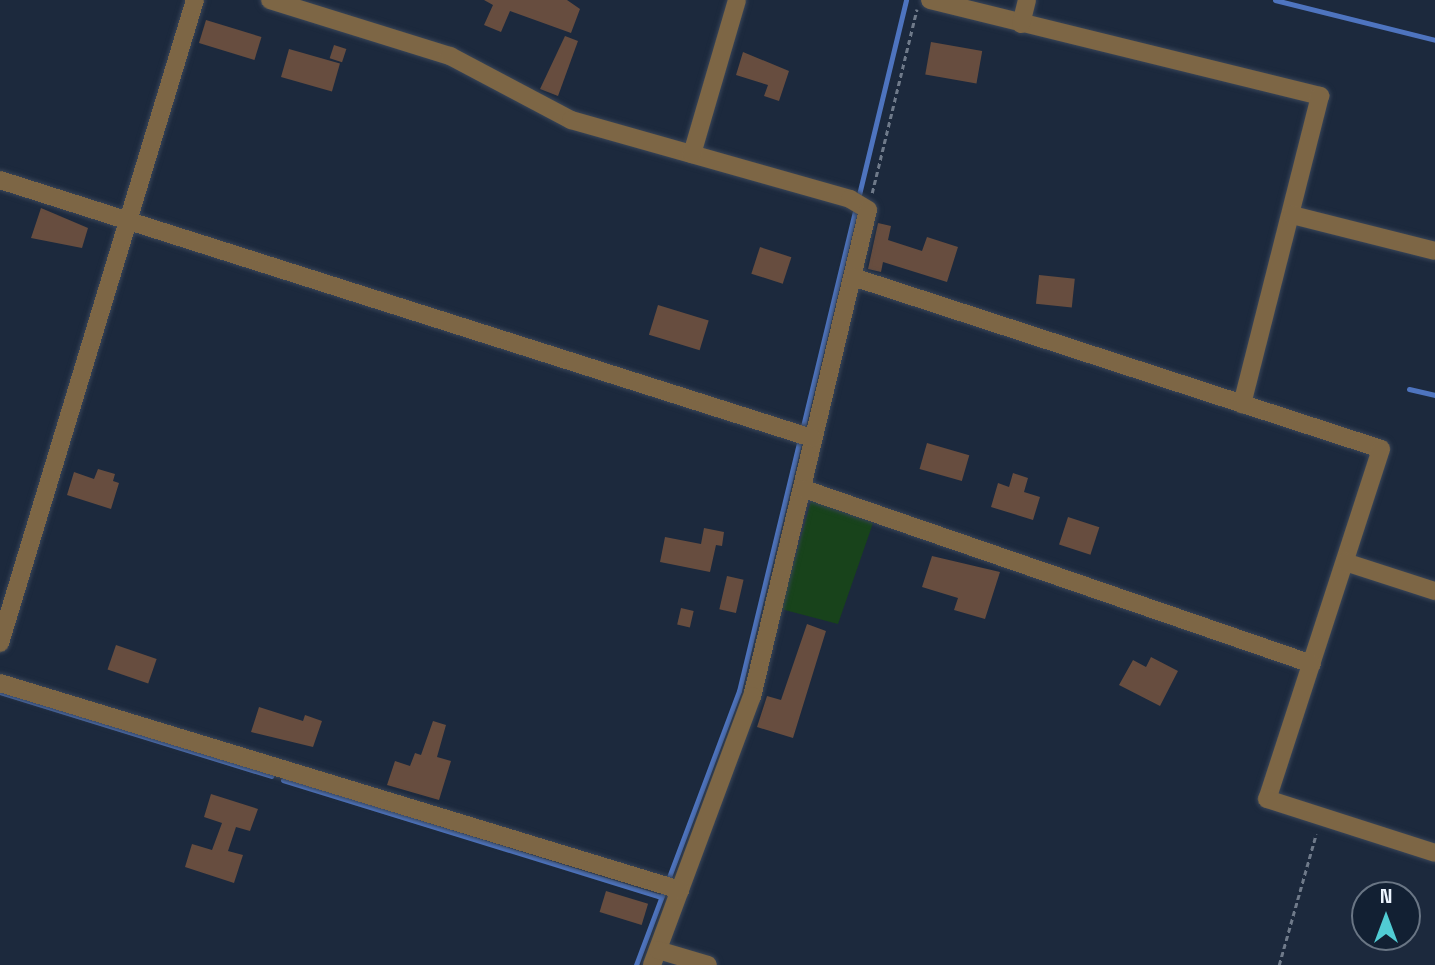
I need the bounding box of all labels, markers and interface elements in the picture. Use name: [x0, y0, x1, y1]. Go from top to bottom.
north arrow: [1351, 881, 1421, 951]
text: N: [1380, 884, 1392, 909]

